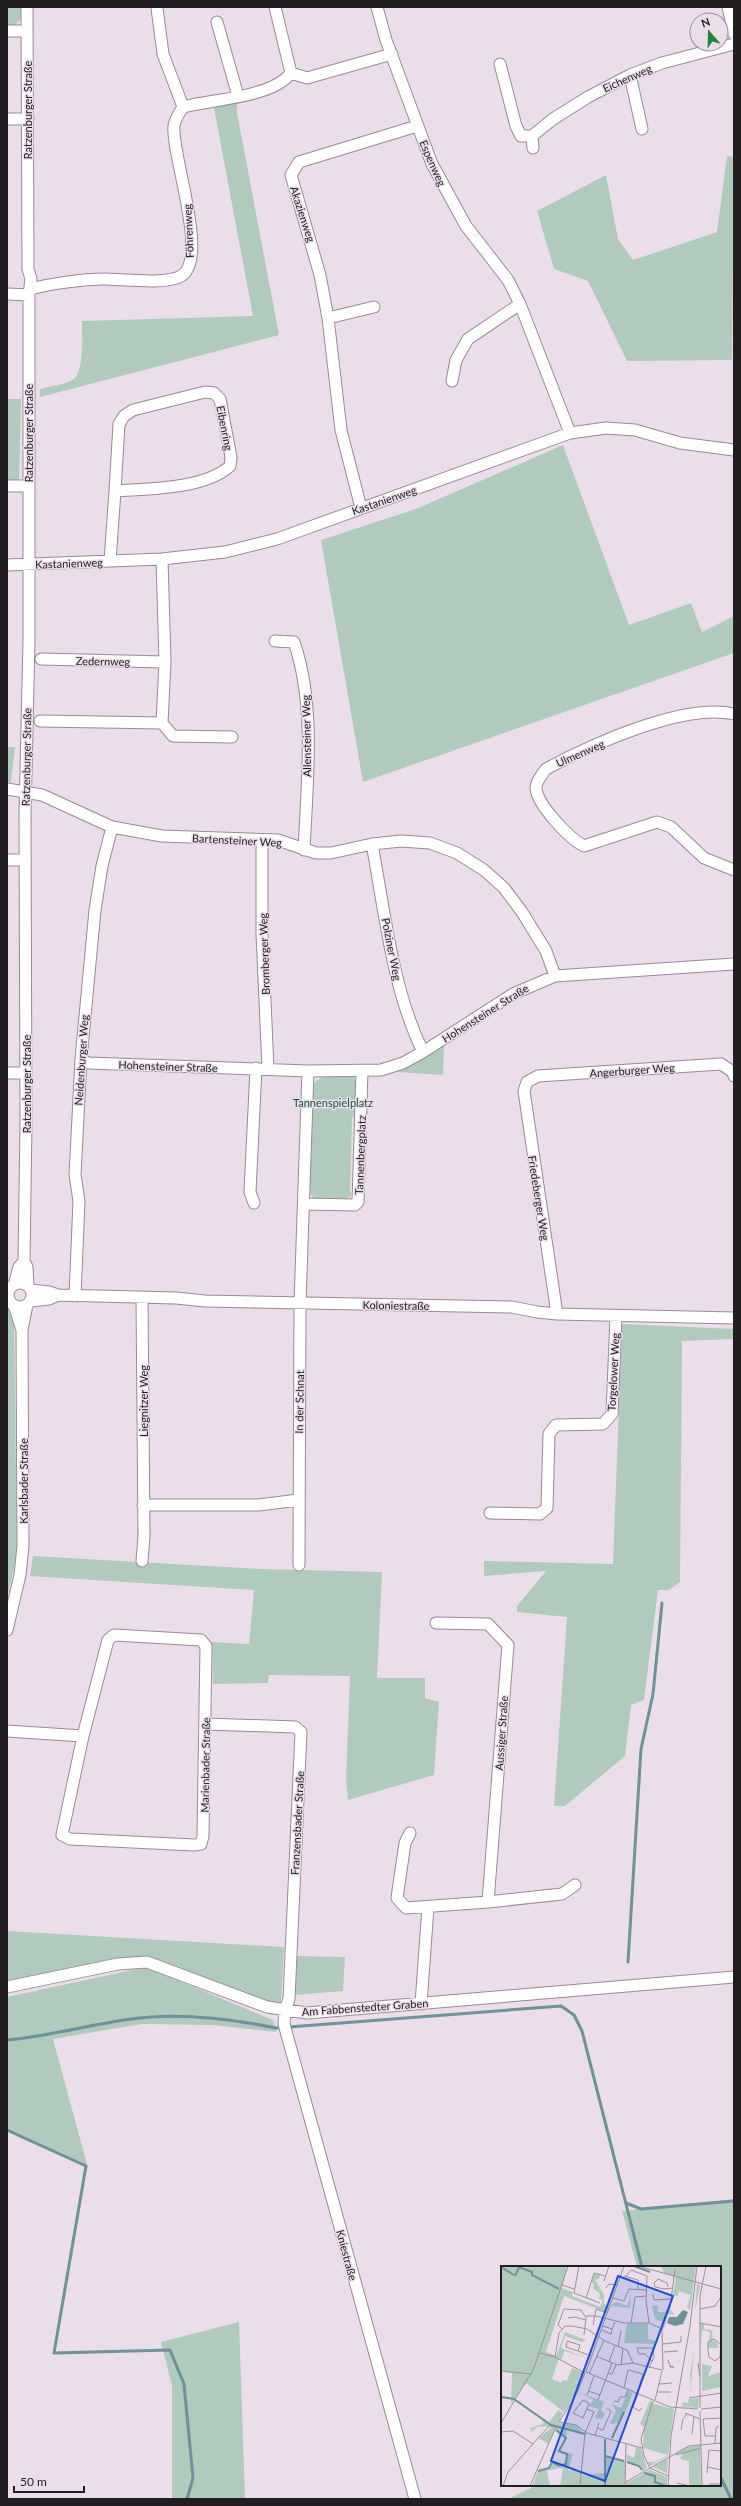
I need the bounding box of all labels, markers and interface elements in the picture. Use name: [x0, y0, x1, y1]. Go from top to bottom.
north arrow: [689, 12, 729, 52]
text: N: [699, 15, 712, 30]
street label: Ratzenburger Straße: [21, 61, 34, 159]
street label: Eichenweg: [600, 61, 654, 95]
street label: Espenweg: [417, 138, 449, 188]
street label: Akazienweg: [288, 184, 318, 244]
street label: Föhrenweg: [180, 203, 196, 258]
street label: Ratzenburger Straße: [22, 384, 35, 482]
street label: Eibenring: [214, 404, 236, 452]
street label: Kastanienweg: [350, 483, 418, 517]
street label: Kastanienweg: [35, 555, 103, 571]
street label: Zedernweg: [76, 654, 131, 668]
street label: Allensteiner Weg: [299, 694, 313, 777]
street label: Ratzenburger Straße: [19, 708, 33, 806]
street label: Ulmenweg: [554, 736, 606, 769]
street label: Bartensteiner Weg: [192, 831, 283, 849]
street label: Bromberger Weg: [256, 912, 272, 995]
street label: Polziner Weg: [380, 917, 404, 982]
street label: Hohensteiner Straße: [439, 981, 531, 1045]
street label: Neidenburger Weg: [71, 1014, 91, 1106]
street label: Ratzenburger Straße: [20, 1035, 33, 1133]
street label: Hohensteiner Straße: [118, 1058, 218, 1074]
street label: Angerburger Weg: [589, 1061, 675, 1079]
park label: Tannenspielplatz: [293, 1096, 373, 1109]
street label: Tannenbergplatz: [352, 1115, 368, 1195]
street label: Friedeberger Weg: [526, 1154, 552, 1242]
street label: Koloniestraße: [362, 1298, 430, 1312]
street label: Torgelower Weg: [604, 1332, 622, 1412]
street label: Liegnitzer Weg: [137, 1365, 150, 1437]
street label: In der Schnat: [292, 1370, 306, 1434]
street label: Karlsbader Straße: [17, 1438, 30, 1524]
street label: Aussiger Straße: [492, 1695, 510, 1771]
street label: Marienbader Straße: [198, 1717, 212, 1813]
street label: Franzensbader Straße: [288, 1770, 306, 1875]
street label: Am Fabbenstedter Graben: [301, 1996, 429, 2018]
street label: Kniestraße: [334, 2228, 360, 2282]
inset map: [501, 2266, 721, 2486]
scale bar: [14, 2468, 84, 2494]
text: 50 m: [20, 2474, 47, 2489]

